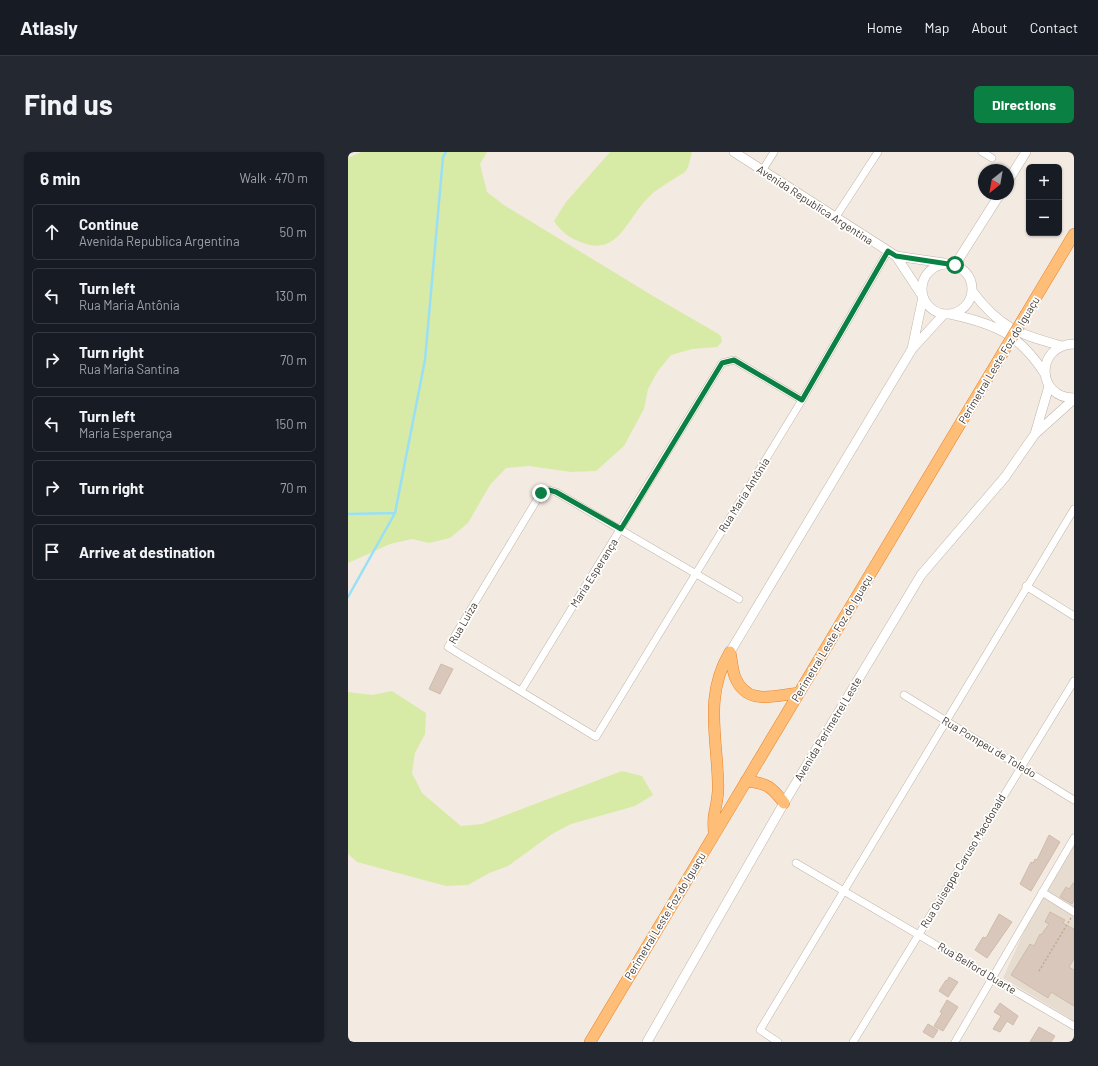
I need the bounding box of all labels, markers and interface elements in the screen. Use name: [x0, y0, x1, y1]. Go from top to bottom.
text: Atlasly: [20, 16, 78, 39]
text: Home: [867, 19, 903, 36]
text: Map: [925, 19, 949, 36]
text: About: [971, 19, 1008, 36]
text: Contact: [1030, 19, 1078, 36]
button: Directions: [974, 86, 1074, 123]
text: Find us: [24, 87, 113, 121]
street label: Avenida Republica Argentina: [755, 162, 876, 247]
north arrow: [978, 164, 1014, 200]
map controls: [1026, 164, 1062, 236]
button: +: [1026, 164, 1062, 200]
text: 6 min: [40, 168, 80, 188]
text: Walk · 470 m: [240, 170, 308, 186]
button: −: [1026, 200, 1062, 236]
text: Continue: [79, 215, 139, 233]
icon: ahead: [41, 221, 63, 243]
text: 50 m: [280, 224, 307, 240]
text: Avenida Republica Argentina: [79, 233, 240, 249]
route start: [946, 256, 964, 274]
text: Turn left: [79, 279, 135, 297]
icon: left: [41, 285, 63, 307]
text: 130 m: [275, 288, 307, 304]
street label: Perimetral Leste Foz do Iguaçu: [955, 294, 1042, 426]
text: Rua Maria Antônia: [79, 297, 180, 313]
text: Turn right: [79, 343, 144, 361]
icon: right: [41, 349, 63, 371]
text: 70 m: [280, 352, 307, 368]
text: Rua Maria Santina: [79, 361, 179, 377]
text: Turn left: [79, 407, 135, 425]
icon: left: [41, 413, 63, 435]
text: 150 m: [275, 416, 307, 432]
text: Maria Esperança: [79, 425, 172, 441]
street label: Rua Maria Antônia: [715, 455, 772, 534]
icon: right: [41, 477, 63, 499]
text: Turn right: [79, 479, 144, 497]
text: 70 m: [280, 480, 307, 496]
route end: [532, 484, 550, 502]
street label: Maria Esperança: [567, 536, 620, 610]
icon: arrive: [41, 541, 63, 563]
text: Arrive at destination: [79, 543, 215, 561]
street label: Perimetral Leste Foz do Iguaçu: [788, 572, 875, 704]
street label: Rua Luiza: [445, 600, 480, 646]
street label: Avenida Perimetrel Leste: [791, 674, 864, 783]
street label: Rua Pompeu de Toledo: [940, 713, 1039, 780]
street label: Rua Guiseppe Caruso Macdonald: [917, 791, 1008, 930]
street label: Perimetral Leste Foz do Iguaçu: [621, 850, 708, 982]
street label: Rua Belford Duarte: [936, 939, 1019, 996]

